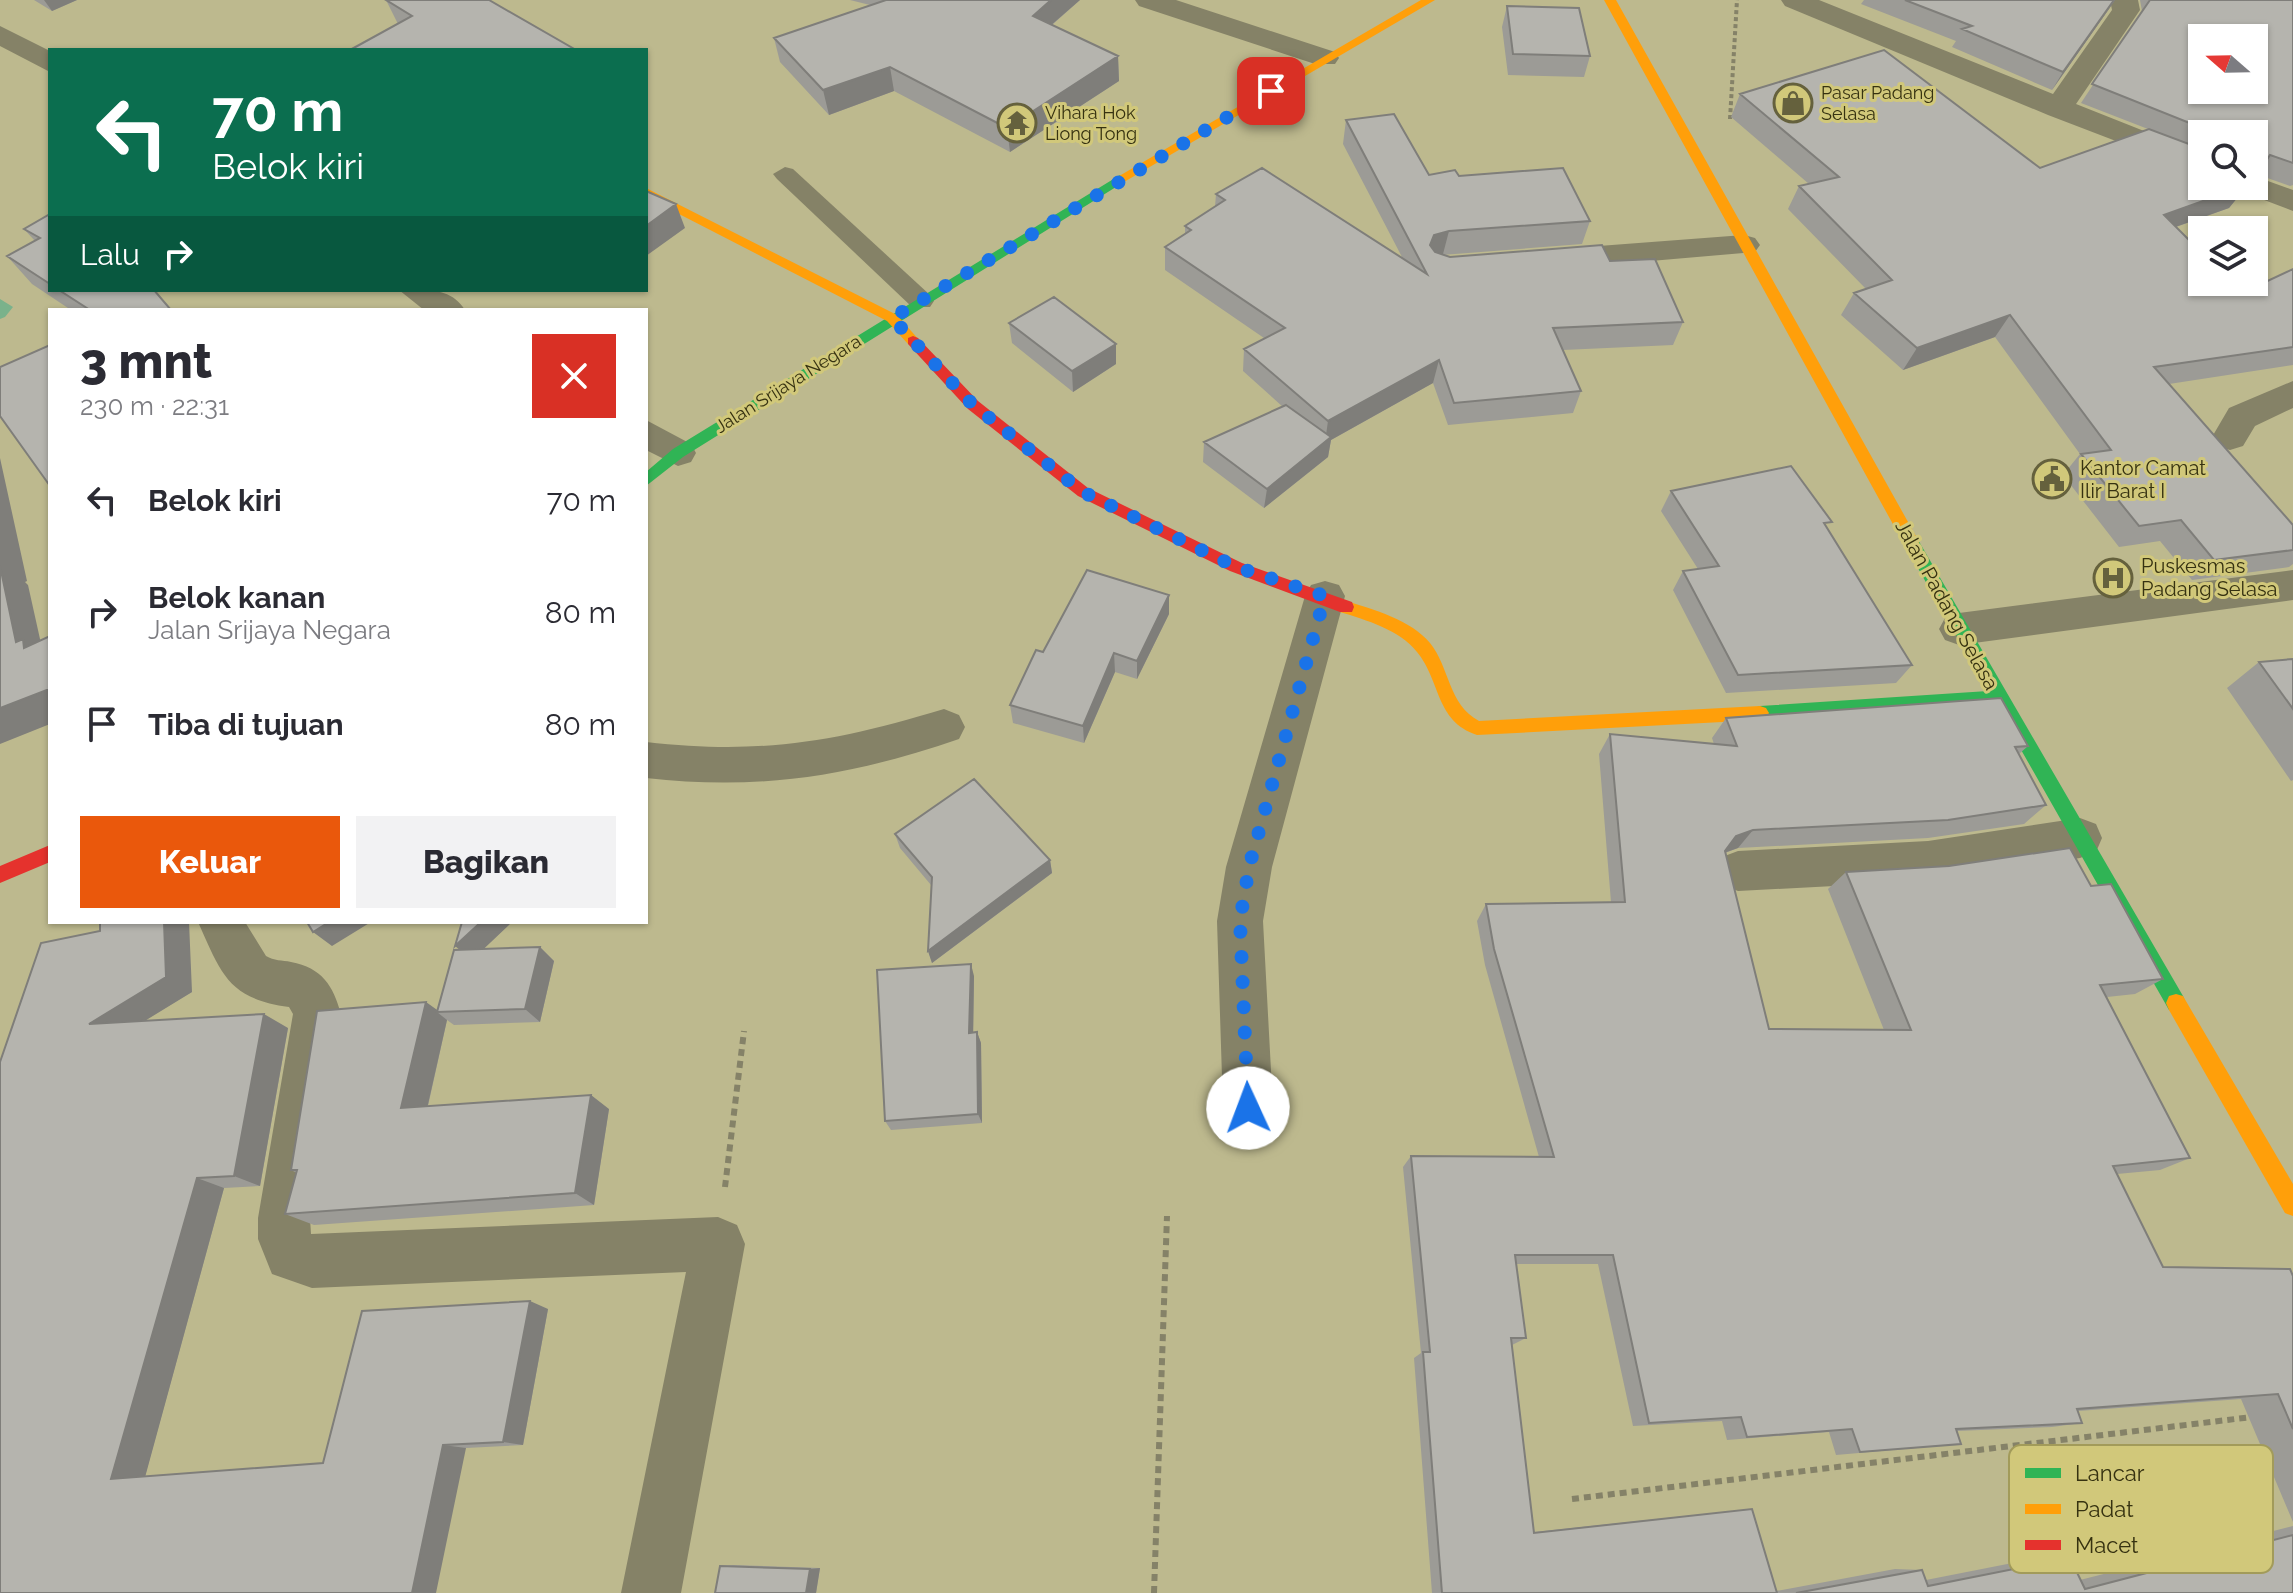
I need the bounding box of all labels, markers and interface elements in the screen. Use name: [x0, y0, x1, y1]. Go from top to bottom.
north arrow: [2188, 24, 2268, 104]
map controls: [2188, 24, 2268, 296]
pin: [1237, 57, 1305, 125]
icon: arrive: [1249, 69, 1293, 113]
text: 70 m: [212, 78, 343, 144]
icon: left: [80, 80, 184, 184]
shop icon: Pasar Padang Selasa: [1772, 82, 1814, 124]
place label: Pasar Padang Selasa: [1821, 82, 1934, 124]
temple icon: Vihara Hok Liong Tong: [996, 102, 1038, 144]
place label: Vihara Hok Liong Tong: [1045, 102, 1137, 144]
button: search: [2188, 120, 2268, 200]
text: Belok kiri: [212, 145, 364, 187]
button: layers: [2188, 216, 2268, 296]
icon: right: [156, 232, 200, 276]
text: Lalu: [80, 237, 140, 272]
street label: Jalan Srijaya Negara: [711, 330, 865, 437]
text: 3 mnt: [80, 333, 212, 389]
button: close: [532, 334, 616, 418]
text: 230 m · 22:31: [80, 391, 229, 421]
place label: Kantor Camat Ilir Barat I: [2080, 456, 2206, 503]
public building icon: Kantor Camat Ilir Barat I: [2031, 458, 2073, 500]
icon: left: [80, 478, 124, 522]
text: Belok kiri: [148, 483, 282, 518]
text: 70 m: [546, 483, 616, 518]
street label: Jalan Padang Selasa: [1890, 516, 2004, 694]
place label: Puskesmas Padang Selasa: [2141, 554, 2277, 601]
hospital icon: Puskesmas Padang Selasa: [2092, 557, 2134, 599]
text: Belok kanan: [148, 580, 325, 615]
icon: right: [80, 590, 124, 634]
text: 80 m: [545, 595, 616, 630]
text: Jalan Srijaya Negara: [148, 615, 391, 645]
icon: arrive: [80, 702, 124, 746]
text: Tiba di tujuan: [148, 707, 344, 742]
text: 80 m: [545, 707, 616, 742]
button: Keluar: [80, 816, 340, 908]
button: Bagikan: [356, 816, 616, 908]
position arrow: [1206, 1066, 1290, 1150]
legend: [2009, 1445, 2273, 1573]
text: Lancar: [2075, 1460, 2145, 1486]
text: Padat: [2075, 1496, 2134, 1522]
text: Macet: [2075, 1532, 2139, 1558]

